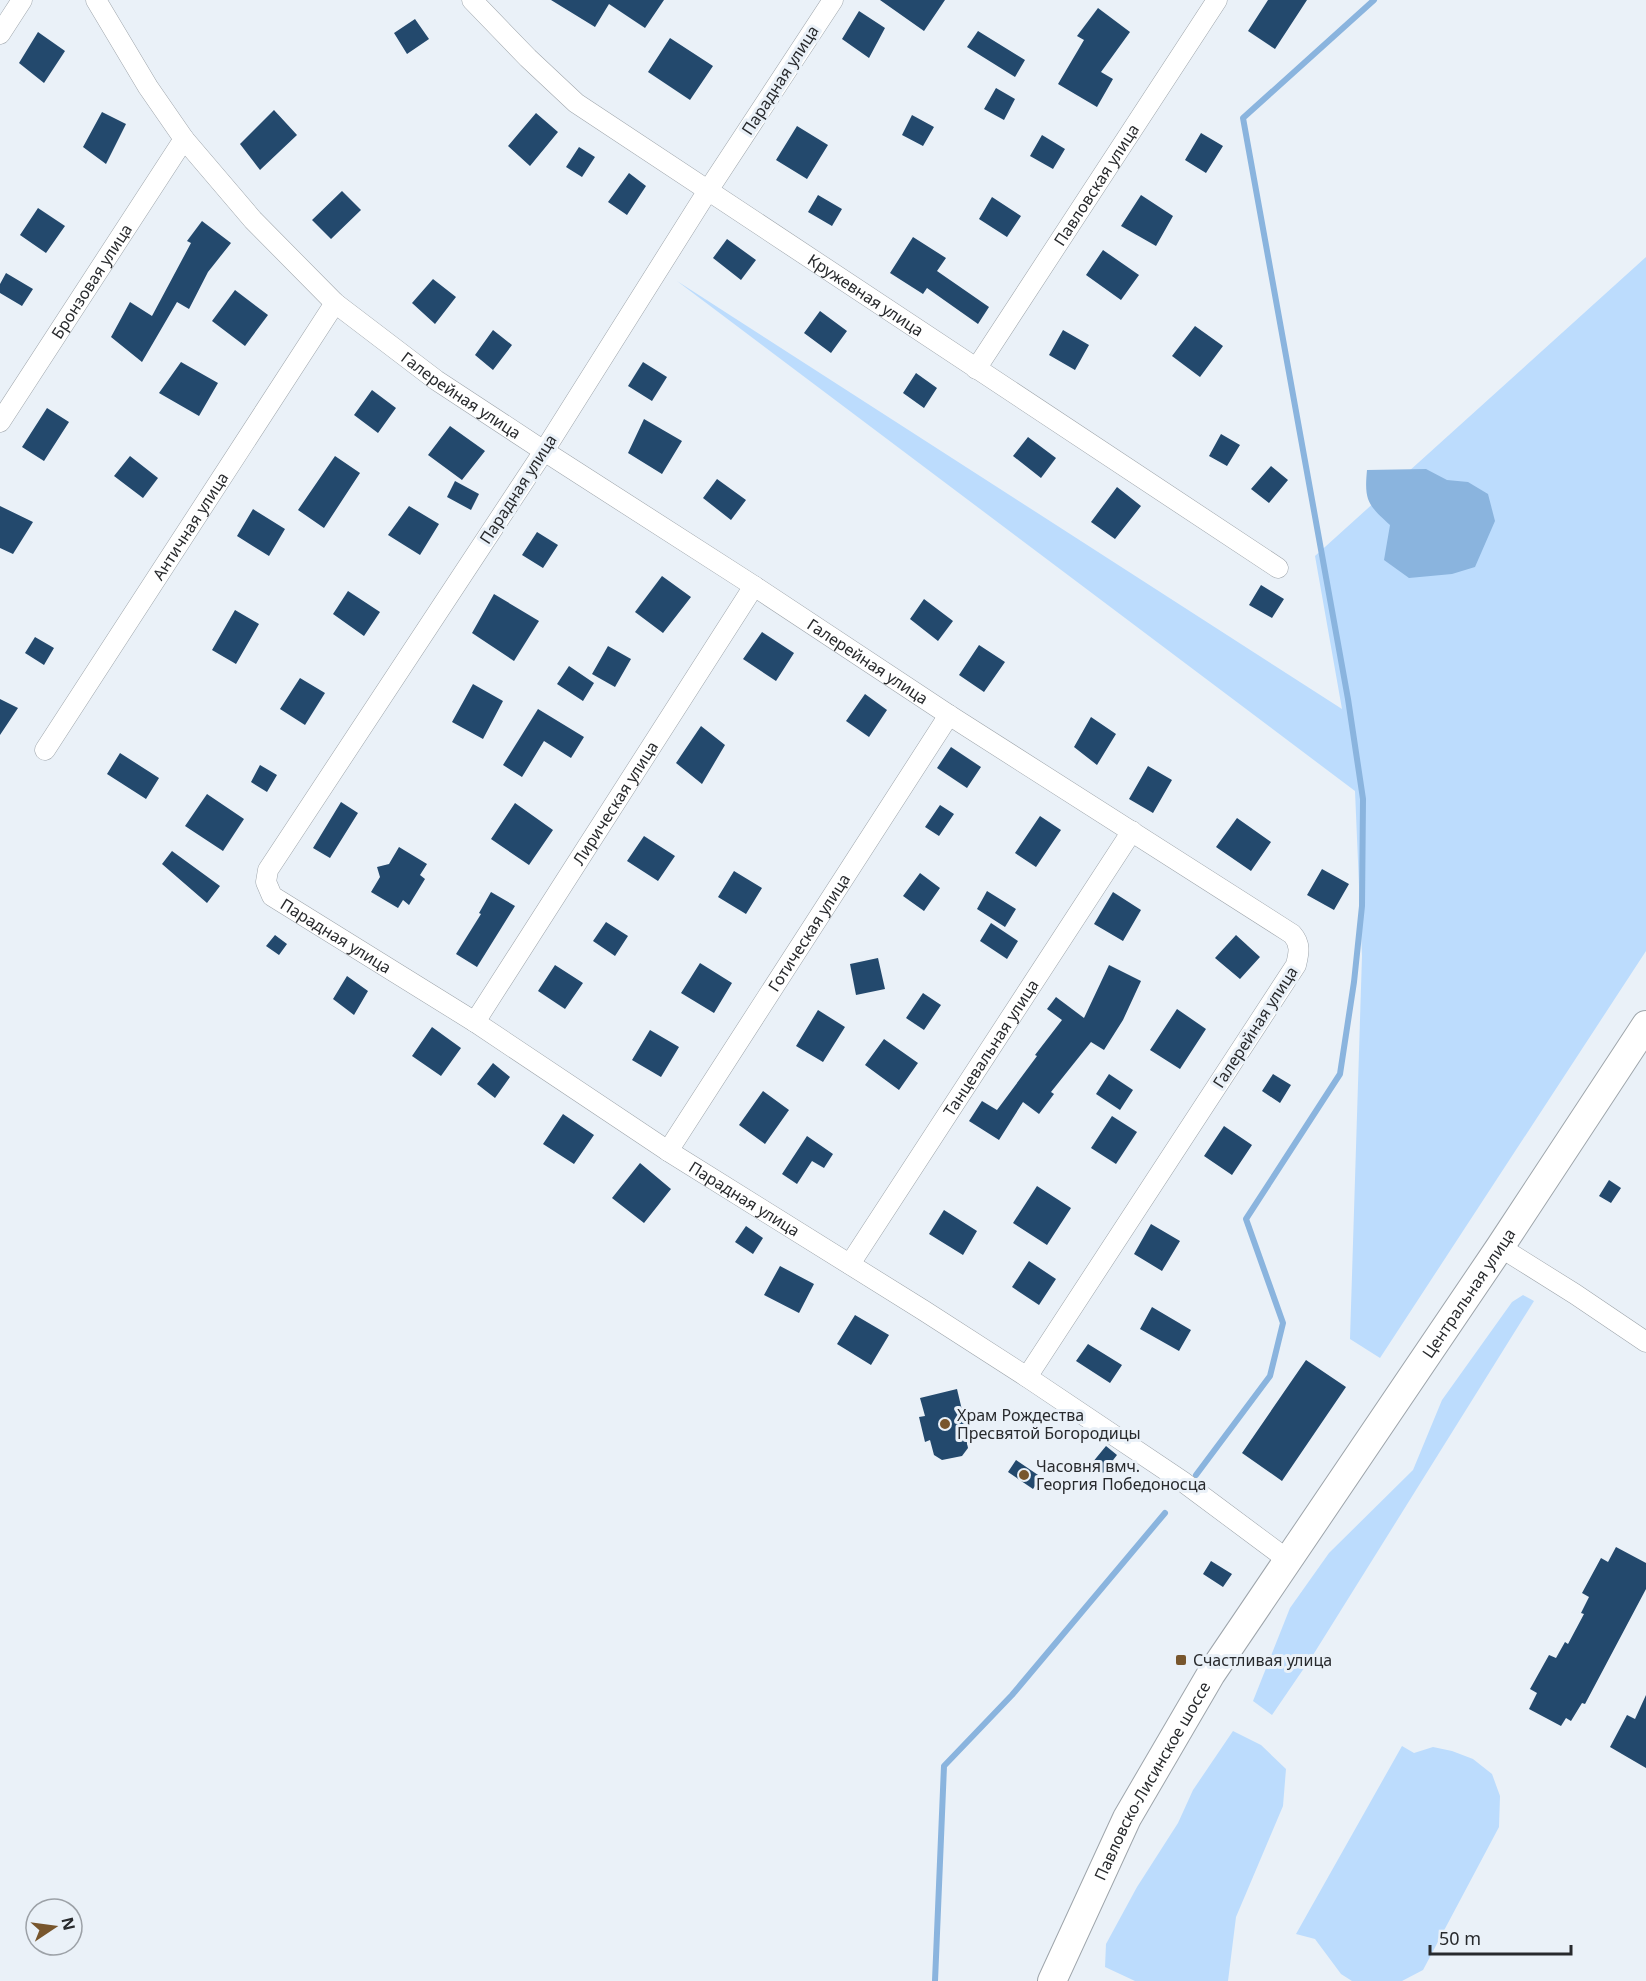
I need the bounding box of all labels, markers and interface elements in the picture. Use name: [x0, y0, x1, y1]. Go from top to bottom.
street label: Парадная улица: [736, 21, 824, 139]
street label: Павловская улица: [1048, 120, 1144, 250]
street label: Бронзовая улица: [46, 219, 137, 343]
street label: Кружевная улица: [804, 249, 928, 341]
street label: Галерейная улица: [397, 346, 525, 444]
street label: Парадная улица: [474, 430, 562, 548]
street label: Античная улица: [147, 468, 233, 584]
street label: Галерейная улица: [803, 613, 933, 709]
street label: Лирическая улица: [567, 737, 663, 869]
street label: Готическая улица: [763, 869, 855, 996]
street label: Парадная улица: [276, 893, 395, 978]
street label: Галерейная улица: [1207, 962, 1303, 1092]
street label: Танцевальная улица: [938, 975, 1043, 1121]
street label: Парадная улица: [685, 1156, 804, 1241]
street label: Центральная улица: [1417, 1224, 1520, 1362]
place label: Храм Рождества Пресвятой Богородицы: [957, 1404, 1141, 1444]
marker: Храм Рождества Пресвятой Богородицы: [938, 1417, 952, 1431]
place label: Часовня вмч. Георгия Победоносца: [1036, 1455, 1206, 1495]
marker: Часовня вмч. Георгия Победоносца: [1017, 1468, 1031, 1482]
place label: Счастливая улица: [1193, 1649, 1332, 1671]
marker: Счастливая улица: [1174, 1653, 1188, 1667]
street label: Павловско-Лисинское шоссе: [1089, 1677, 1215, 1884]
north arrow: [24, 1897, 84, 1957]
text: N: [56, 1915, 81, 1932]
scale bar: [1430, 1918, 1571, 1956]
text: 50 m: [1439, 1926, 1481, 1950]

